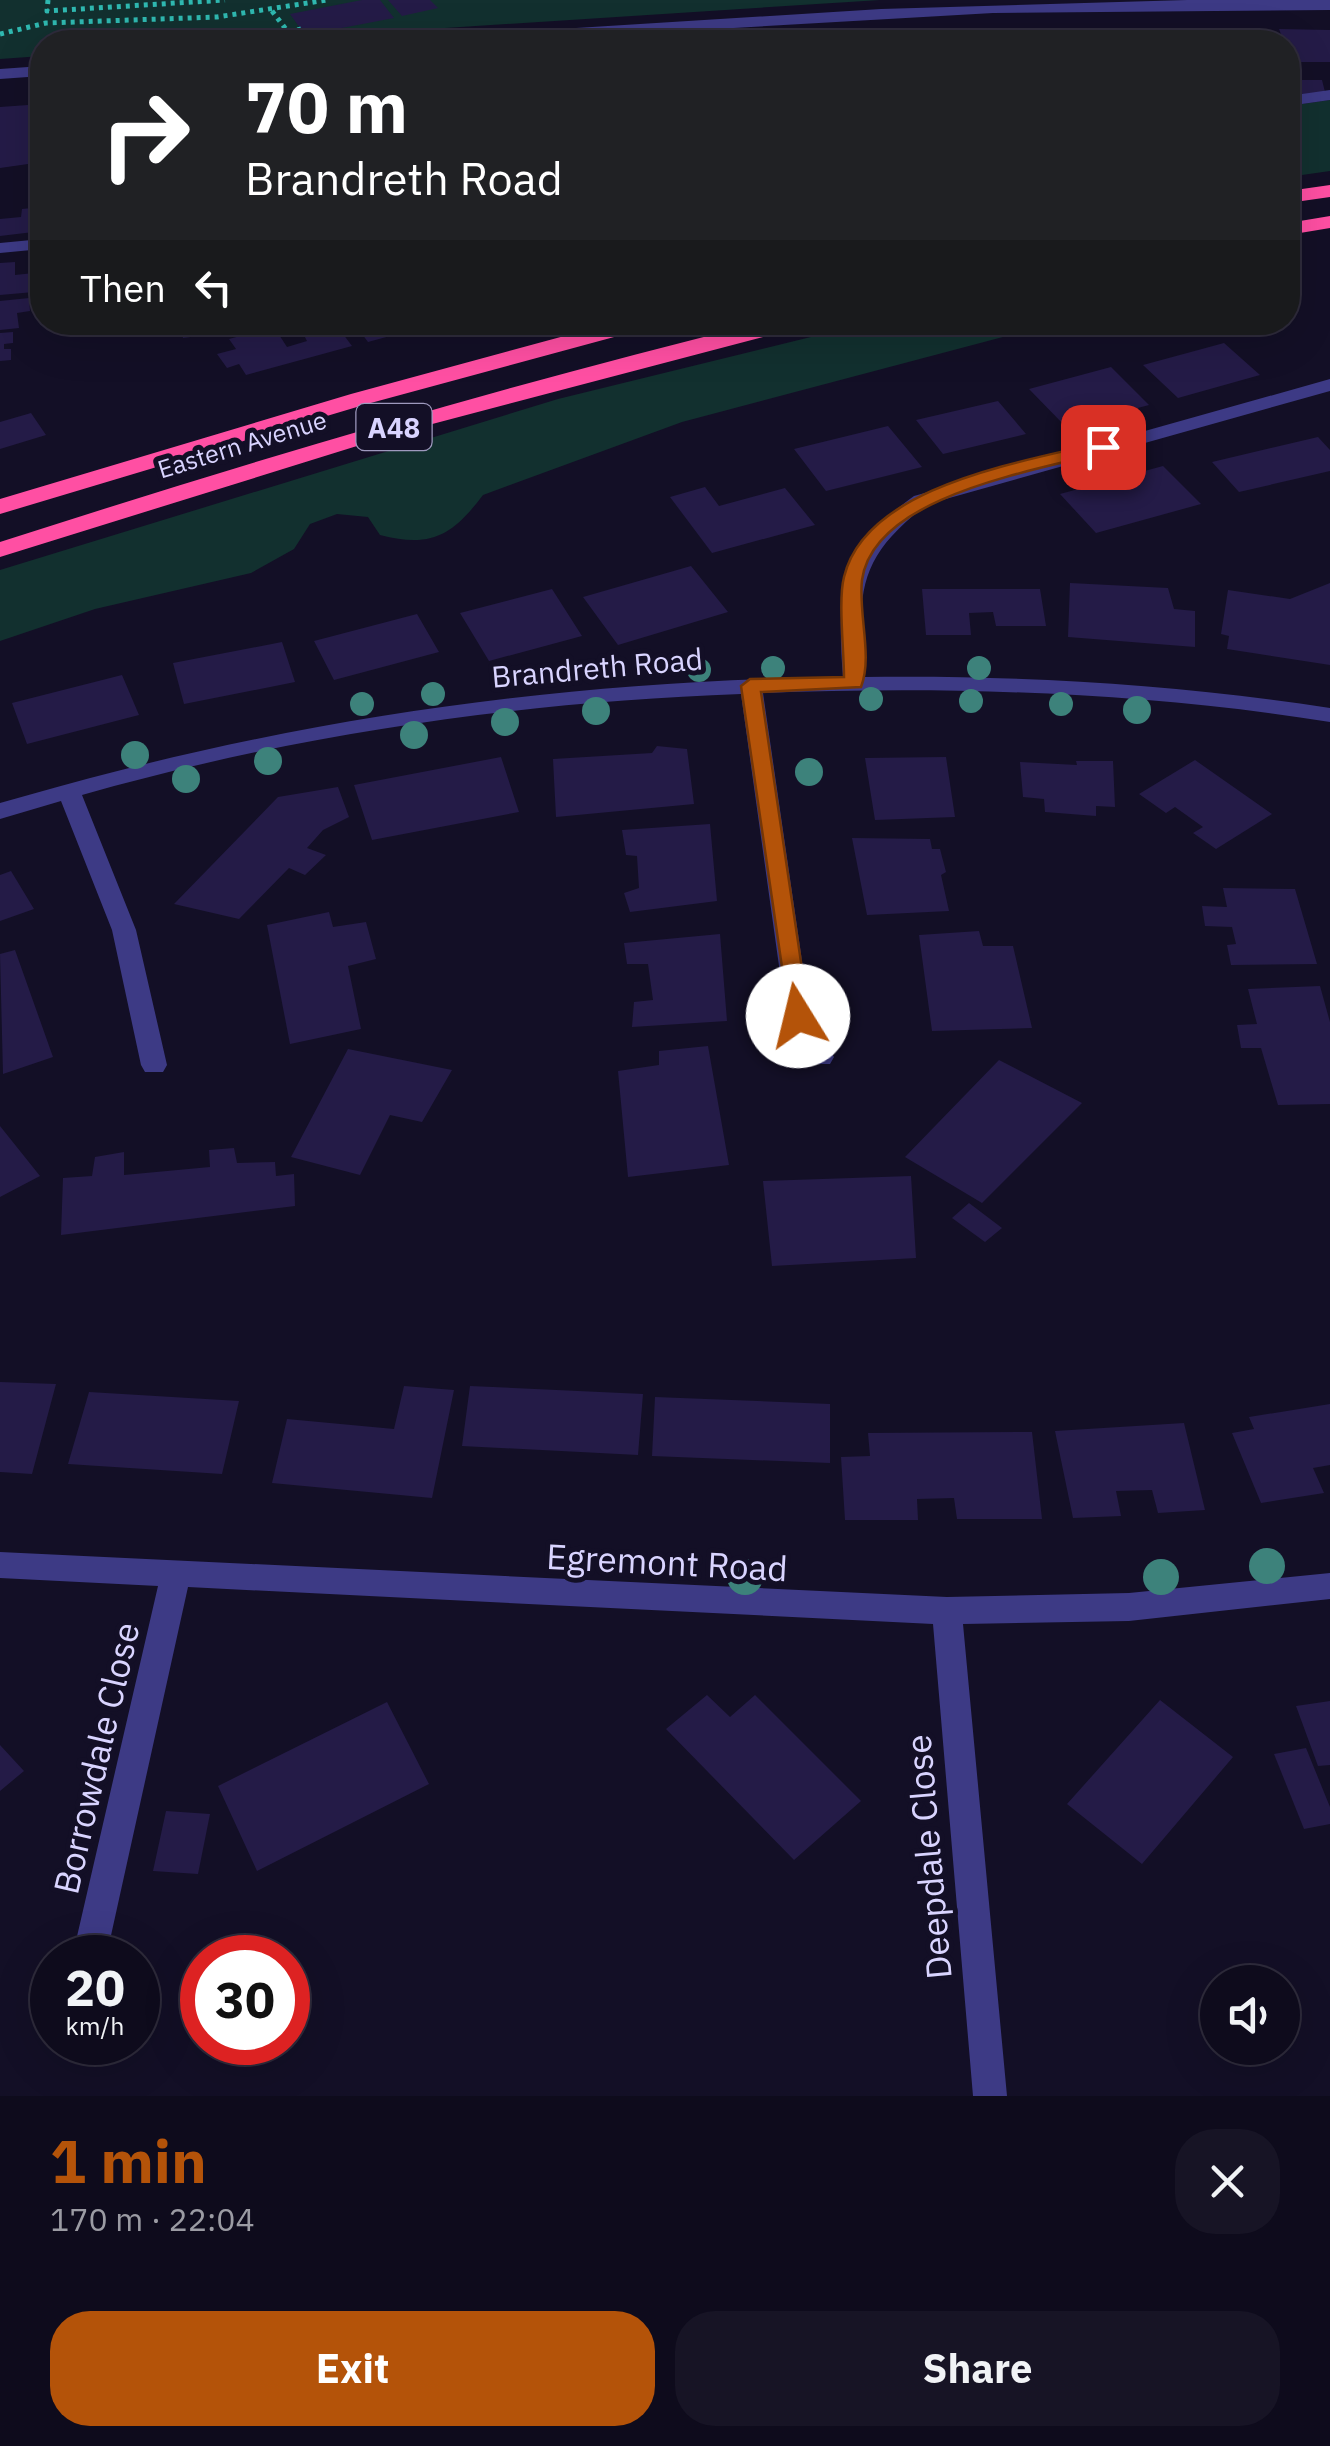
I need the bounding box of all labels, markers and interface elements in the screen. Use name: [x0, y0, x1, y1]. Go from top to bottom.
text: 70 m: [245, 61, 408, 152]
icon: right: [80, 70, 210, 200]
text: Brandreth Road: [245, 149, 563, 207]
icon: left: [186, 260, 241, 315]
text: Then: [80, 263, 166, 312]
street label: Eastern Avenue: [153, 403, 331, 485]
road number: A48: [356, 404, 432, 450]
pin: [1061, 405, 1146, 490]
icon: arrive: [1076, 420, 1131, 475]
street label: Brandreth Road: [490, 638, 704, 696]
position arrow: [746, 964, 850, 1068]
street label: Egremont Road: [545, 1533, 789, 1591]
street label: Borrowdale Close: [42, 1618, 150, 1898]
street label: Deepdale Close: [894, 1733, 962, 1981]
speed limit sign: 30: [180, 1935, 310, 2065]
text: 20: [65, 1955, 125, 2020]
map controls: [1200, 1965, 1300, 2065]
button: sound: [1200, 1965, 1300, 2065]
text: km/h: [66, 2009, 124, 2042]
text: 1 min: [50, 2121, 207, 2200]
button: close: [1175, 2129, 1280, 2234]
text: 170 m · 22:04: [50, 2198, 255, 2240]
button: Exit: [50, 2311, 655, 2426]
button: Share: [675, 2311, 1280, 2426]

